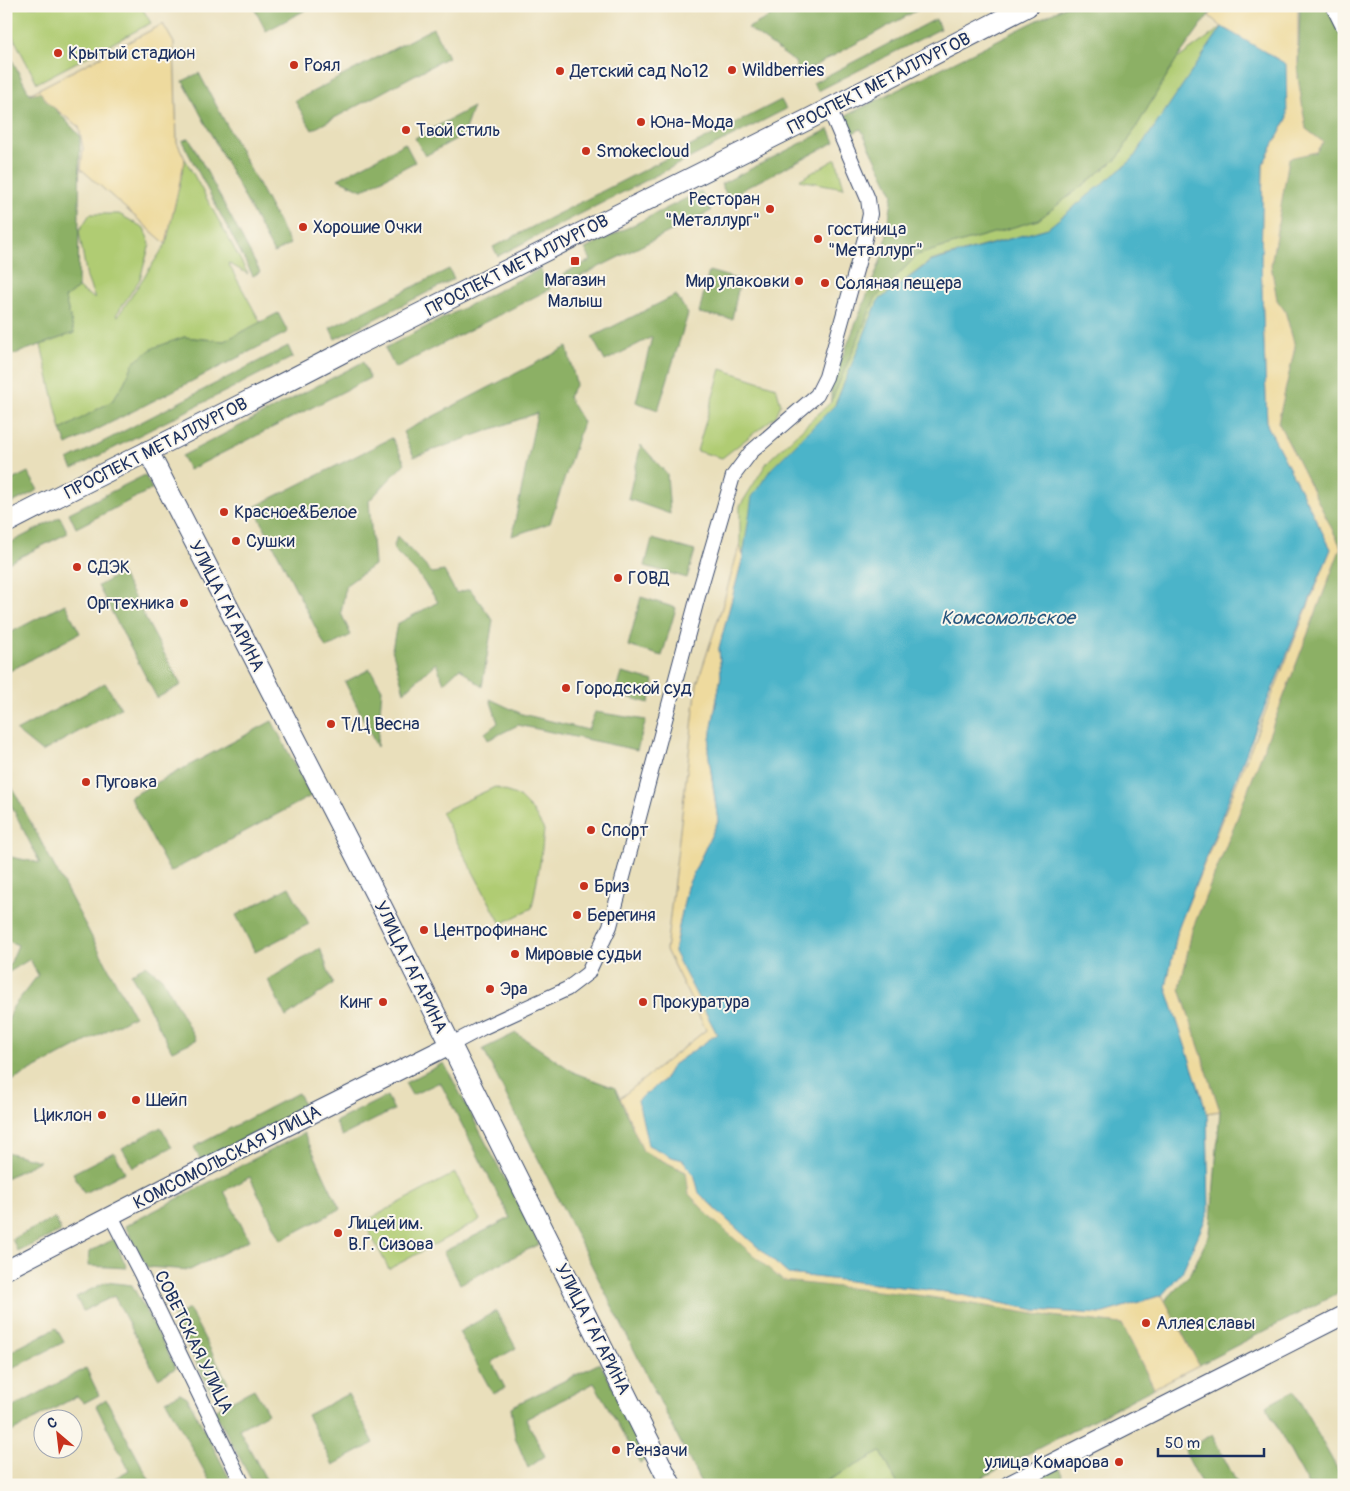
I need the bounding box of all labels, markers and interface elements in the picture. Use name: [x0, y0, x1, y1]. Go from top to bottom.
street label: ПРОСПЕКТ МЕТАЛЛУРГОВ: [784, 27, 975, 140]
place label: Крытый стадион: [68, 42, 195, 65]
marker: Крытый стадион: [52, 47, 64, 59]
place label: Роял: [304, 54, 341, 77]
marker: Роял: [288, 59, 300, 71]
place label: Wildberries: [742, 59, 824, 82]
place label: Детский сад №12: [569, 60, 709, 83]
marker: Wildberries: [726, 64, 738, 76]
marker: Детский сад №12: [554, 65, 566, 77]
place label: Юна-Мода: [651, 111, 733, 134]
marker: Юна-Мода: [635, 116, 647, 128]
place label: Твой стиль: [416, 119, 501, 142]
marker: Твой стиль: [400, 124, 412, 136]
place label: Smokecloud: [596, 140, 690, 163]
marker: Smokecloud: [580, 145, 592, 157]
place label: Ресторан "Металлург": [665, 188, 760, 232]
marker: Ресторан "Металлург": [764, 203, 776, 215]
street label: ПРОСПЕКТ МЕТАЛЛУРГОВ: [422, 209, 613, 322]
place label: Хорошие Очки: [313, 216, 422, 239]
place label: гостиница "Металлург": [828, 218, 923, 262]
marker: Хорошие Очки: [297, 221, 309, 233]
marker: гостиница "Металлург": [812, 233, 824, 245]
marker: Магазин Малыш: [569, 255, 581, 267]
place label: Магазин Малыш: [544, 269, 606, 313]
place label: Мир упаковки: [685, 270, 789, 293]
place label: Соляная пещера: [835, 272, 962, 295]
marker: Мир упаковки: [793, 275, 805, 287]
marker: Соляная пещера: [819, 277, 831, 289]
street label: ПРОСПЕКТ МЕТАЛЛУРГОВ: [61, 392, 252, 505]
place label: Красное&Белое: [234, 501, 357, 524]
marker: Красное&Белое: [218, 506, 230, 518]
place label: Сушки: [246, 530, 295, 553]
marker: Сушки: [230, 535, 242, 547]
street label: УЛИЦА ГАГАРИНА: [184, 537, 270, 676]
place label: СДЭК: [87, 556, 130, 579]
marker: СДЭК: [71, 561, 83, 573]
place label: ГОВД: [628, 567, 669, 590]
marker: ГОВД: [612, 572, 624, 584]
place label: Оргтехника: [86, 592, 174, 615]
marker: Оргтехника: [178, 597, 190, 609]
water label: Комсомольское: [941, 606, 1077, 630]
place label: Городской суд: [576, 677, 692, 700]
marker: Городской суд: [560, 682, 572, 694]
place label: Т/Ц Весна: [341, 713, 420, 736]
marker: Т/Ц Весна: [325, 718, 337, 730]
place label: Пуговка: [96, 771, 157, 794]
marker: Пуговка: [80, 776, 92, 788]
place label: Спорт: [601, 819, 648, 842]
marker: Спорт: [585, 824, 597, 836]
place label: Бриз: [594, 875, 630, 898]
marker: Бриз: [578, 880, 590, 892]
street label: УЛИЦА ГАГАРИНА: [369, 897, 453, 1037]
place label: Берегиня: [587, 904, 656, 927]
marker: Берегиня: [571, 909, 583, 921]
place label: Центрофинанс: [434, 919, 548, 942]
marker: Центрофинанс: [418, 924, 430, 936]
place label: Мировые судьи: [525, 943, 641, 966]
marker: Мировые судьи: [509, 948, 521, 960]
place label: Эра: [500, 978, 528, 1001]
marker: Эра: [484, 983, 496, 995]
place label: Кинг: [340, 991, 373, 1014]
place label: Прокуратура: [653, 991, 749, 1014]
marker: Кинг: [377, 996, 389, 1008]
marker: Прокуратура: [637, 996, 649, 1008]
place label: Шейп: [146, 1089, 187, 1112]
marker: Шейп: [130, 1094, 142, 1106]
street label: КОМСОМОЛЬСКАЯ УЛИЦА: [130, 1100, 325, 1215]
place label: Циклон: [34, 1104, 92, 1127]
marker: Циклон: [96, 1109, 108, 1121]
place label: Лицей им. В.Г. Сизова: [347, 1212, 433, 1256]
marker: Лицей им. В.Г. Сизова: [332, 1227, 344, 1239]
street label: УЛИЦА ГАГАРИНА: [550, 1260, 636, 1399]
street label: СОВЕТСКАЯ УЛИЦА: [149, 1267, 238, 1418]
place label: Аллея славы: [1156, 1312, 1255, 1335]
marker: Аллея славы: [1140, 1317, 1152, 1329]
north arrow: [32, 1408, 82, 1458]
text: С: [44, 1413, 60, 1432]
scale bar: [1158, 1426, 1264, 1458]
text: 50 m: [1165, 1434, 1200, 1453]
place label: Рензачи: [626, 1439, 687, 1462]
marker: Рензачи: [610, 1444, 622, 1456]
place label: улица Комарова: [984, 1451, 1109, 1474]
marker: улица Комарова: [1113, 1456, 1125, 1468]

